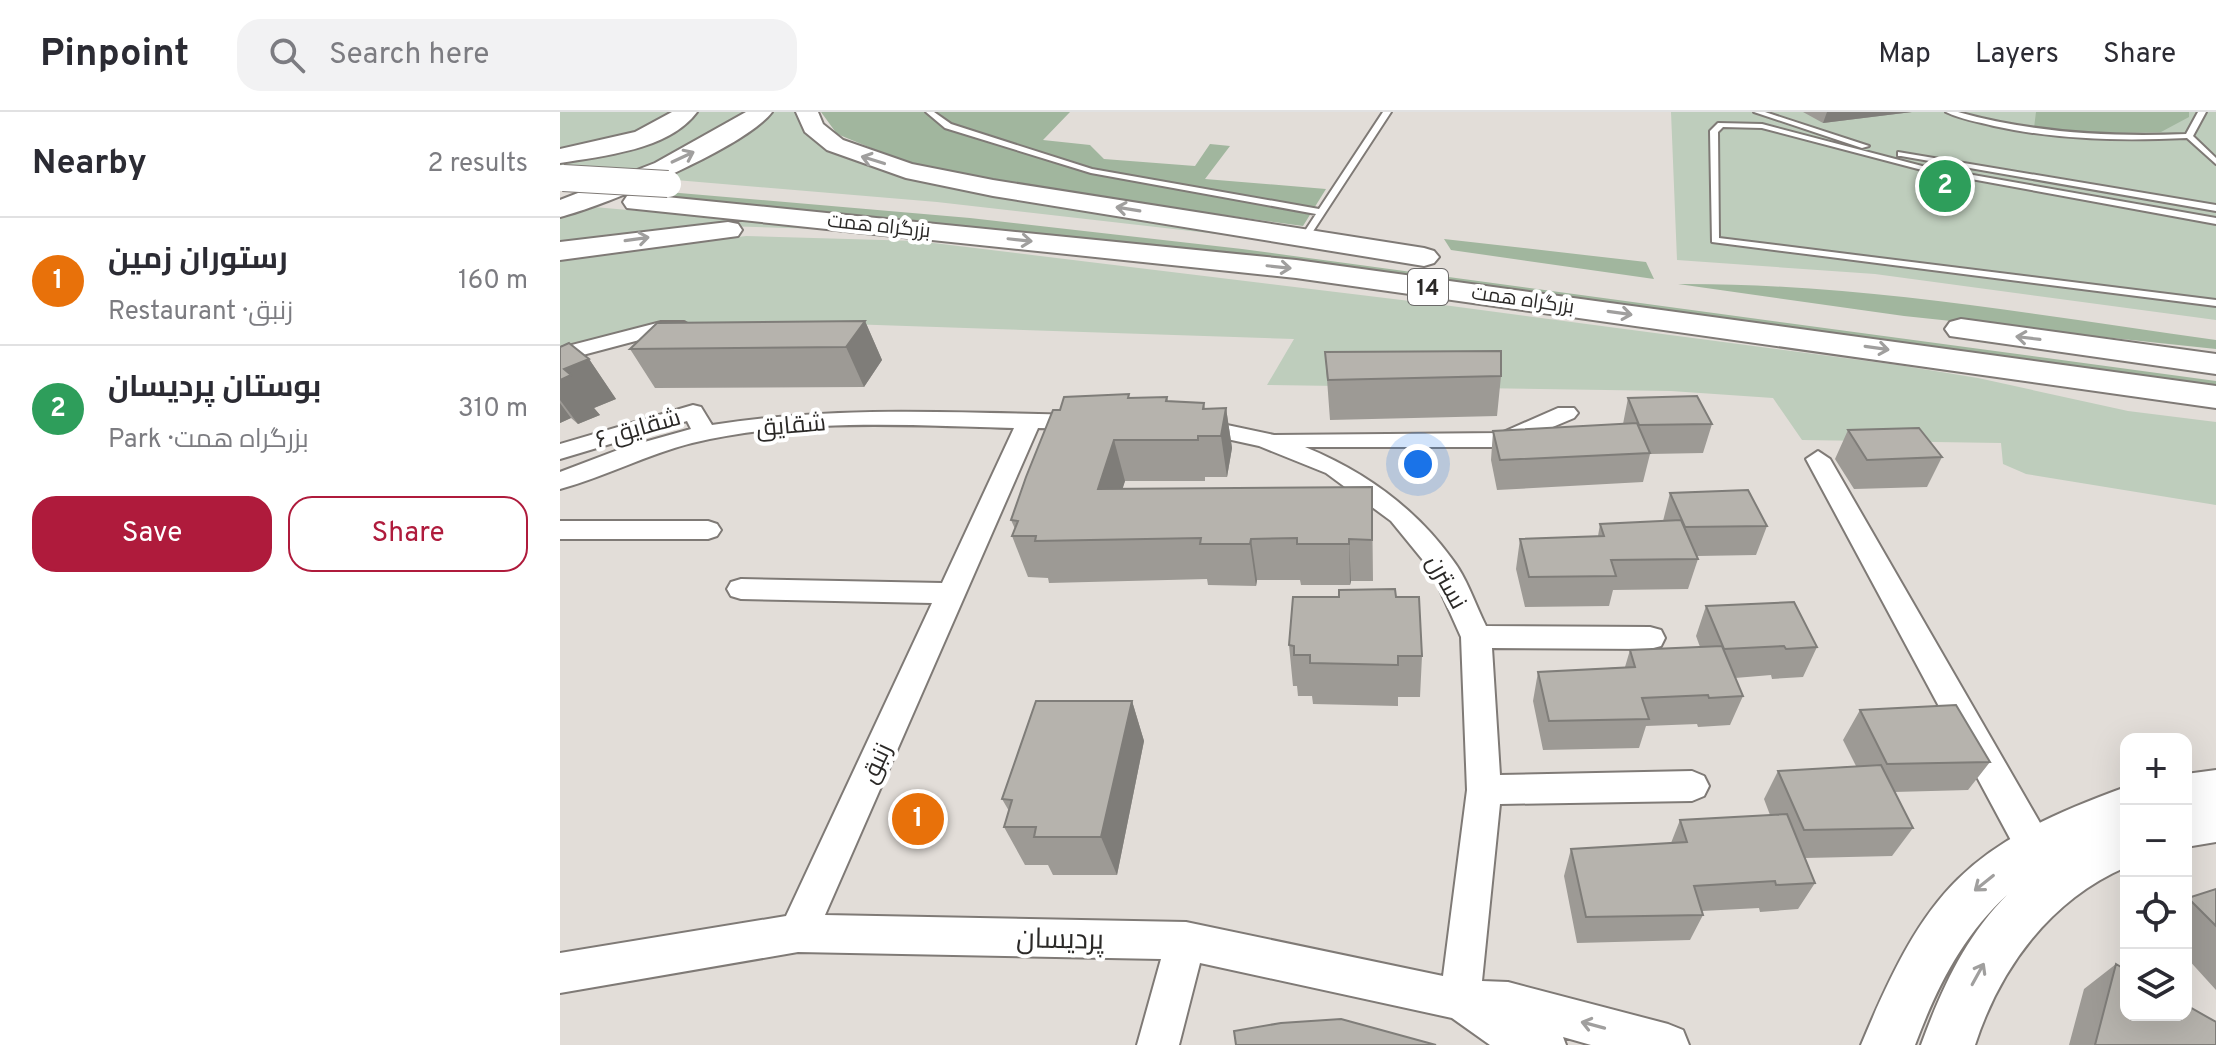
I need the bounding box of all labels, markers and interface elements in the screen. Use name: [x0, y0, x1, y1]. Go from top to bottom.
search box: [237, 19, 797, 91]
text: Pinpoint: [40, 31, 189, 80]
icon: search: [265, 33, 309, 77]
text: Search here: [329, 37, 489, 74]
text: Map: [1878, 37, 1931, 73]
text: Layers: [1975, 37, 2059, 73]
text: Share: [2103, 37, 2176, 73]
text: Nearby: [32, 143, 147, 186]
text: 2 results: [428, 148, 528, 181]
one-way arrow: [671, 149, 695, 164]
one-way arrow: [861, 152, 887, 167]
pin: 2: [1919, 156, 1971, 216]
one-way arrow: [1116, 201, 1142, 216]
street label: بزرگراه همت: [826, 209, 932, 245]
one-way arrow: [624, 231, 649, 246]
one-way arrow: [1006, 232, 1033, 247]
text: رستوران زمین: [108, 242, 288, 279]
one-way arrow: [1265, 260, 1292, 275]
text: 1: [53, 265, 63, 298]
text: 160 m: [458, 265, 528, 298]
road number: 14: [1408, 269, 1448, 305]
street label: بزرگراه همت: [1470, 281, 1576, 321]
text: Restaurant · زنبق: [108, 296, 293, 329]
one-way arrow: [1607, 306, 1632, 321]
one-way arrow: [2016, 330, 2041, 345]
one-way arrow: [1864, 341, 1889, 356]
text: بوستان پردیسان: [108, 370, 321, 407]
text: 2: [50, 393, 66, 426]
text: 310 m: [458, 393, 528, 426]
street label: شقایق ۶: [592, 403, 685, 456]
street label: شقایق: [755, 409, 827, 445]
text: Park · بزرگراه همت: [108, 424, 309, 457]
your location: [1398, 444, 1438, 484]
button: Save: [32, 496, 272, 572]
button: Share: [288, 496, 528, 572]
street label: نسترن: [1418, 551, 1472, 615]
map controls: [2120, 733, 2192, 1021]
button: +: [2120, 733, 2192, 805]
street label: زنبق: [855, 739, 900, 789]
pin: 1: [892, 789, 944, 849]
button: −: [2120, 805, 2192, 877]
one-way arrow: [1975, 874, 1995, 892]
button: locate: [2120, 877, 2192, 949]
street label: پردیسان: [1016, 922, 1105, 960]
button: layers: [2120, 949, 2192, 1021]
one-way arrow: [1971, 962, 1987, 986]
one-way arrow: [1580, 1017, 1606, 1032]

